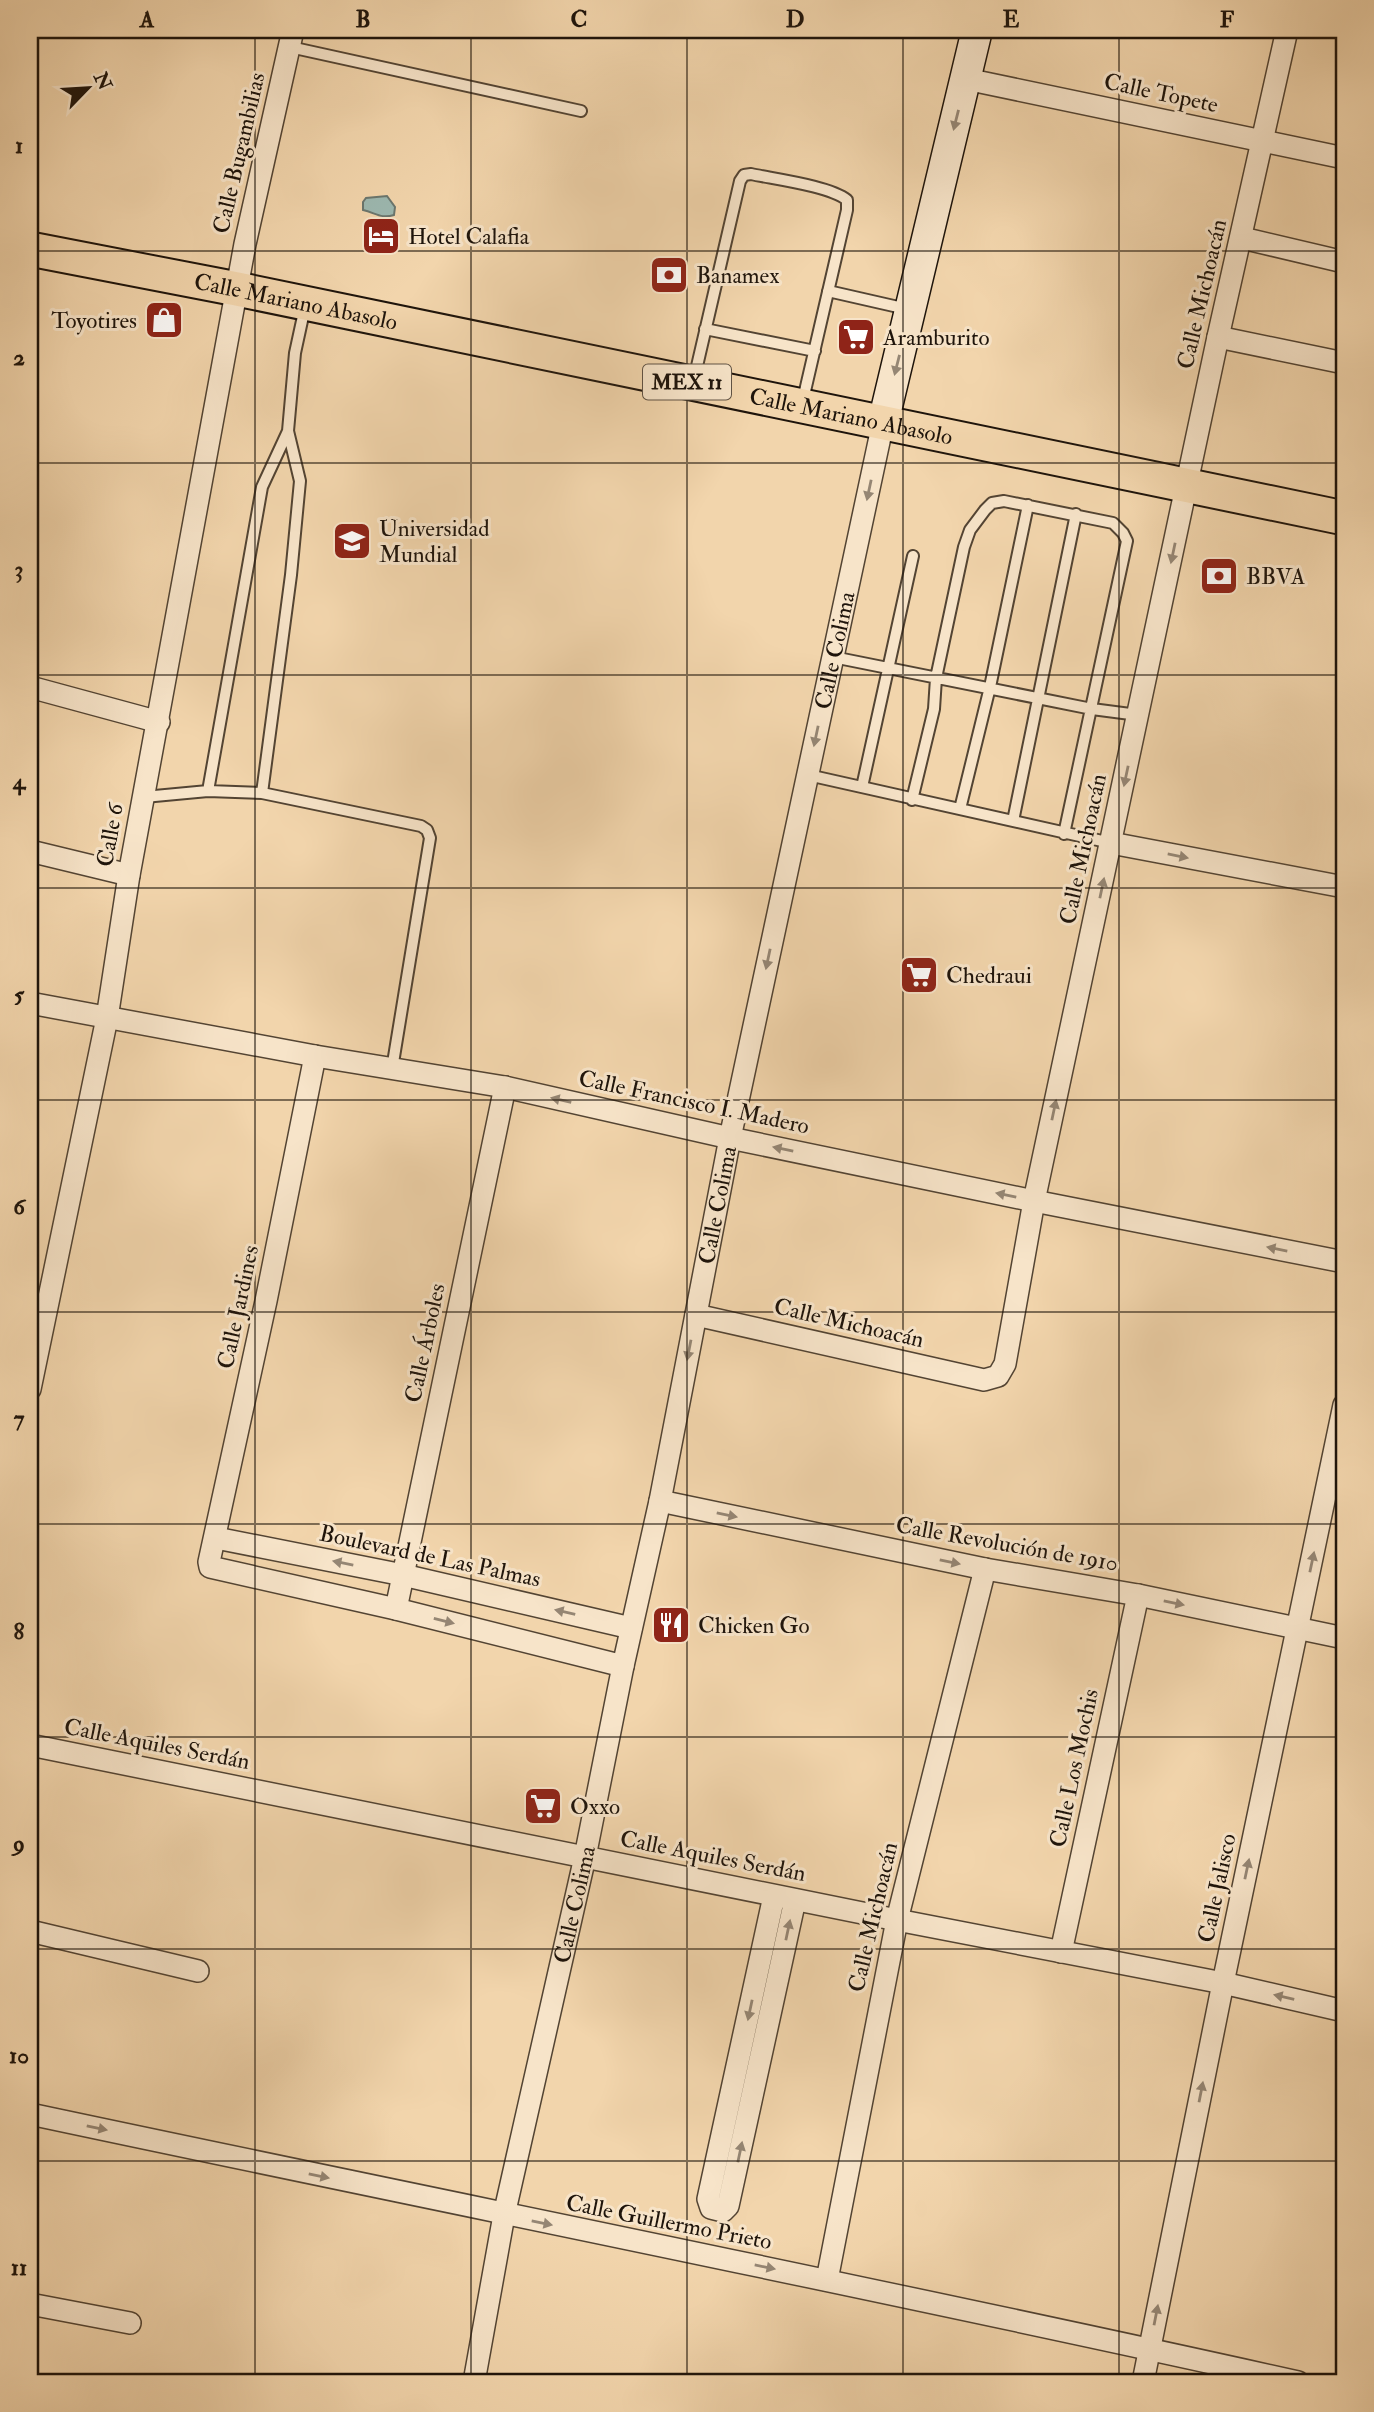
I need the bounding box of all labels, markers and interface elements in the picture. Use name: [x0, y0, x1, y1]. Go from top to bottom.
text: A: [139, 5, 155, 34]
text: B: [355, 5, 371, 34]
text: C: [571, 5, 587, 34]
text: D: [786, 5, 804, 34]
text: E: [1003, 5, 1020, 34]
text: F: [1220, 5, 1235, 34]
north arrow: [52, 52, 122, 122]
street label: Calle Topete: [1101, 67, 1221, 120]
text: N: [88, 68, 117, 95]
street label: Calle Bugambilias: [206, 69, 272, 236]
one-way arrow: [950, 109, 961, 131]
text: 1: [15, 131, 23, 160]
hotel icon: Hotel Calafia: [360, 215, 402, 257]
street label: Calle Michoacán: [1171, 216, 1233, 372]
place label: Hotel Calafia: [408, 222, 530, 251]
bank icon: Banamex: [648, 254, 690, 296]
place label: Banamex: [696, 261, 779, 290]
street label: Calle Mariano Abasolo: [192, 267, 400, 336]
shop icon: Toyotires: [143, 299, 185, 341]
place label: Toyotires: [51, 306, 137, 335]
supermarket icon: Aramburito: [835, 316, 877, 358]
place label: Aramburito: [882, 323, 989, 352]
text: 2: [13, 343, 25, 372]
one-way arrow: [891, 354, 902, 376]
road number: MEX 11: [643, 364, 731, 400]
street label: Calle Mariano Abasolo: [747, 381, 955, 451]
one-way arrow: [863, 479, 874, 501]
place label: Universidad Mundial: [379, 514, 490, 569]
school or university icon: Universidad Mundial: [331, 520, 373, 562]
one-way arrow: [1167, 542, 1178, 564]
text: 3: [15, 555, 23, 584]
bank icon: BBVA: [1198, 555, 1240, 597]
place label: BBVA: [1246, 562, 1306, 591]
street label: Calle Colima: [808, 588, 861, 712]
one-way arrow: [810, 725, 821, 747]
one-way arrow: [1120, 765, 1131, 787]
text: 4: [12, 767, 27, 796]
street label: Calle Michoacán: [1053, 771, 1113, 927]
street label: Calle 6: [90, 800, 130, 869]
one-way arrow: [1168, 851, 1190, 862]
one-way arrow: [1096, 877, 1107, 899]
one-way arrow: [763, 948, 774, 970]
supermarket icon: Chedraui: [898, 954, 940, 996]
place label: Chedraui: [946, 961, 1032, 990]
text: 5: [14, 980, 25, 1009]
street label: Calle Francisco I. Madero: [576, 1063, 812, 1141]
one-way arrow: [550, 1094, 572, 1105]
one-way arrow: [1048, 1099, 1059, 1121]
street label: Calle Colima: [692, 1143, 743, 1266]
one-way arrow: [772, 1143, 794, 1154]
one-way arrow: [995, 1190, 1017, 1201]
text: 6: [13, 1192, 27, 1221]
street label: Calle Jardines: [211, 1242, 265, 1372]
one-way arrow: [1266, 1243, 1288, 1254]
street label: Calle Árboles: [398, 1281, 452, 1405]
street label: Calle Michoacán: [771, 1292, 927, 1354]
one-way arrow: [684, 1339, 695, 1361]
text: 7: [14, 1404, 25, 1433]
one-way arrow: [716, 1510, 738, 1521]
street label: Calle Revolución de 1910: [894, 1510, 1120, 1578]
street label: Boulevard de Las Palmas: [317, 1518, 543, 1594]
one-way arrow: [1306, 1551, 1317, 1573]
one-way arrow: [332, 1557, 354, 1568]
one-way arrow: [939, 1557, 961, 1568]
one-way arrow: [1163, 1597, 1185, 1608]
restaurant icon: Chicken Go: [650, 1604, 692, 1646]
one-way arrow: [554, 1607, 576, 1618]
place label: Chicken Go: [698, 1611, 810, 1640]
one-way arrow: [433, 1616, 455, 1627]
text: 8: [14, 1617, 25, 1646]
street label: Calle Los Mochis: [1043, 1686, 1105, 1850]
street label: Calle Aquiles Serdán: [62, 1712, 252, 1776]
supermarket icon: Oxxo: [522, 1785, 564, 1827]
place label: Oxxo: [570, 1792, 620, 1821]
street label: Calle Aquiles Serdán: [618, 1824, 808, 1888]
text: 9: [11, 1829, 25, 1858]
street label: Calle Jalisco: [1191, 1831, 1243, 1945]
street label: Calle Michoacán: [842, 1839, 904, 1995]
street label: Calle Colima: [547, 1843, 601, 1966]
one-way arrow: [1242, 1858, 1253, 1880]
one-way arrow: [783, 1919, 794, 1941]
one-way arrow: [1273, 1991, 1295, 2002]
one-way arrow: [745, 1999, 756, 2021]
text: 10: [9, 2041, 29, 2070]
one-way arrow: [1196, 2081, 1207, 2103]
one-way arrow: [86, 2123, 108, 2134]
one-way arrow: [734, 2141, 745, 2163]
one-way arrow: [308, 2170, 330, 2181]
street label: Calle Guillermo Prieto: [564, 2188, 774, 2256]
one-way arrow: [531, 2217, 553, 2228]
text: 11: [11, 2253, 27, 2282]
one-way arrow: [754, 2262, 776, 2273]
one-way arrow: [1151, 2304, 1162, 2326]

